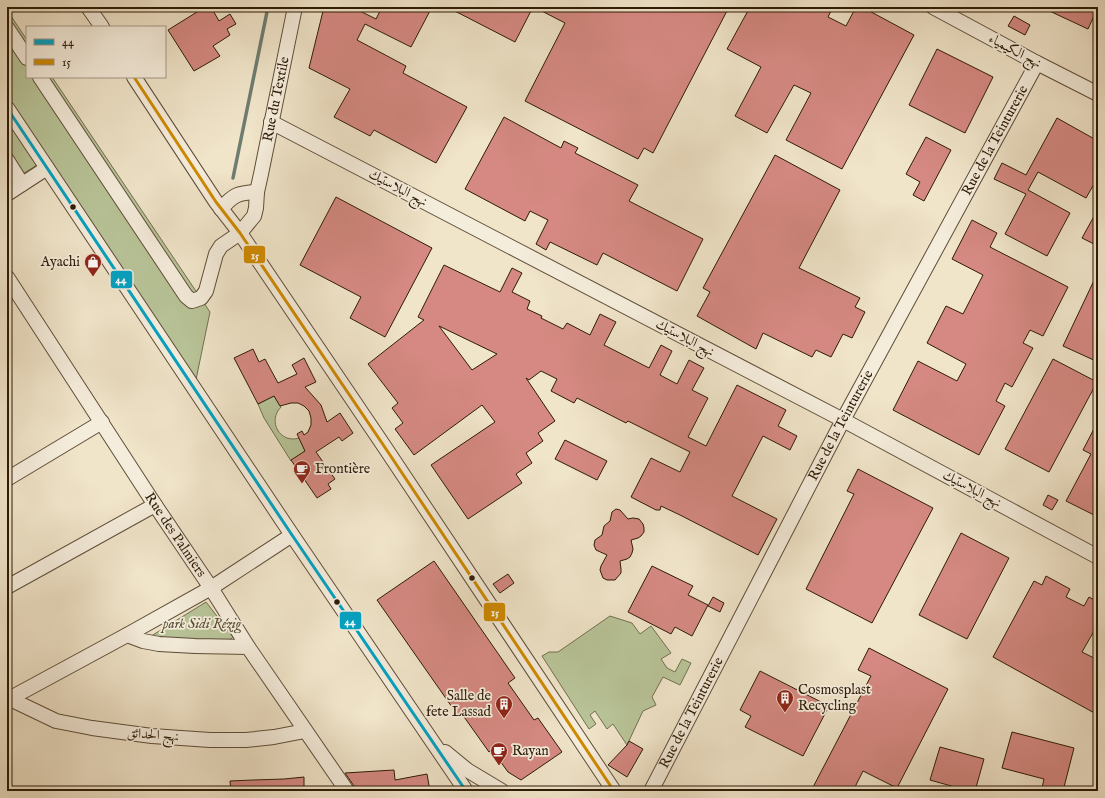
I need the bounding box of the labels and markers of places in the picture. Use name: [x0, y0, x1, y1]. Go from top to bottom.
unlabelled marker: [68, 202, 78, 212]
shop icon: Ayachi: [83, 252, 103, 277]
place label: Ayachi: [40, 253, 80, 271]
cafe icon: Frontière: [292, 459, 312, 484]
place label: Frontière: [315, 460, 371, 478]
unlabelled marker: [467, 573, 477, 583]
unlabelled marker: [332, 597, 342, 607]
place label: Cosmosplast Recycling: [798, 681, 871, 715]
place label: Salle de fete Lassad: [426, 687, 492, 721]
building icon: Cosmosplast Recycling: [775, 688, 795, 713]
building icon: Salle de fete Lassad: [494, 694, 514, 719]
cafe icon: Rayan: [489, 741, 509, 766]
place label: Rayan: [512, 742, 549, 760]

